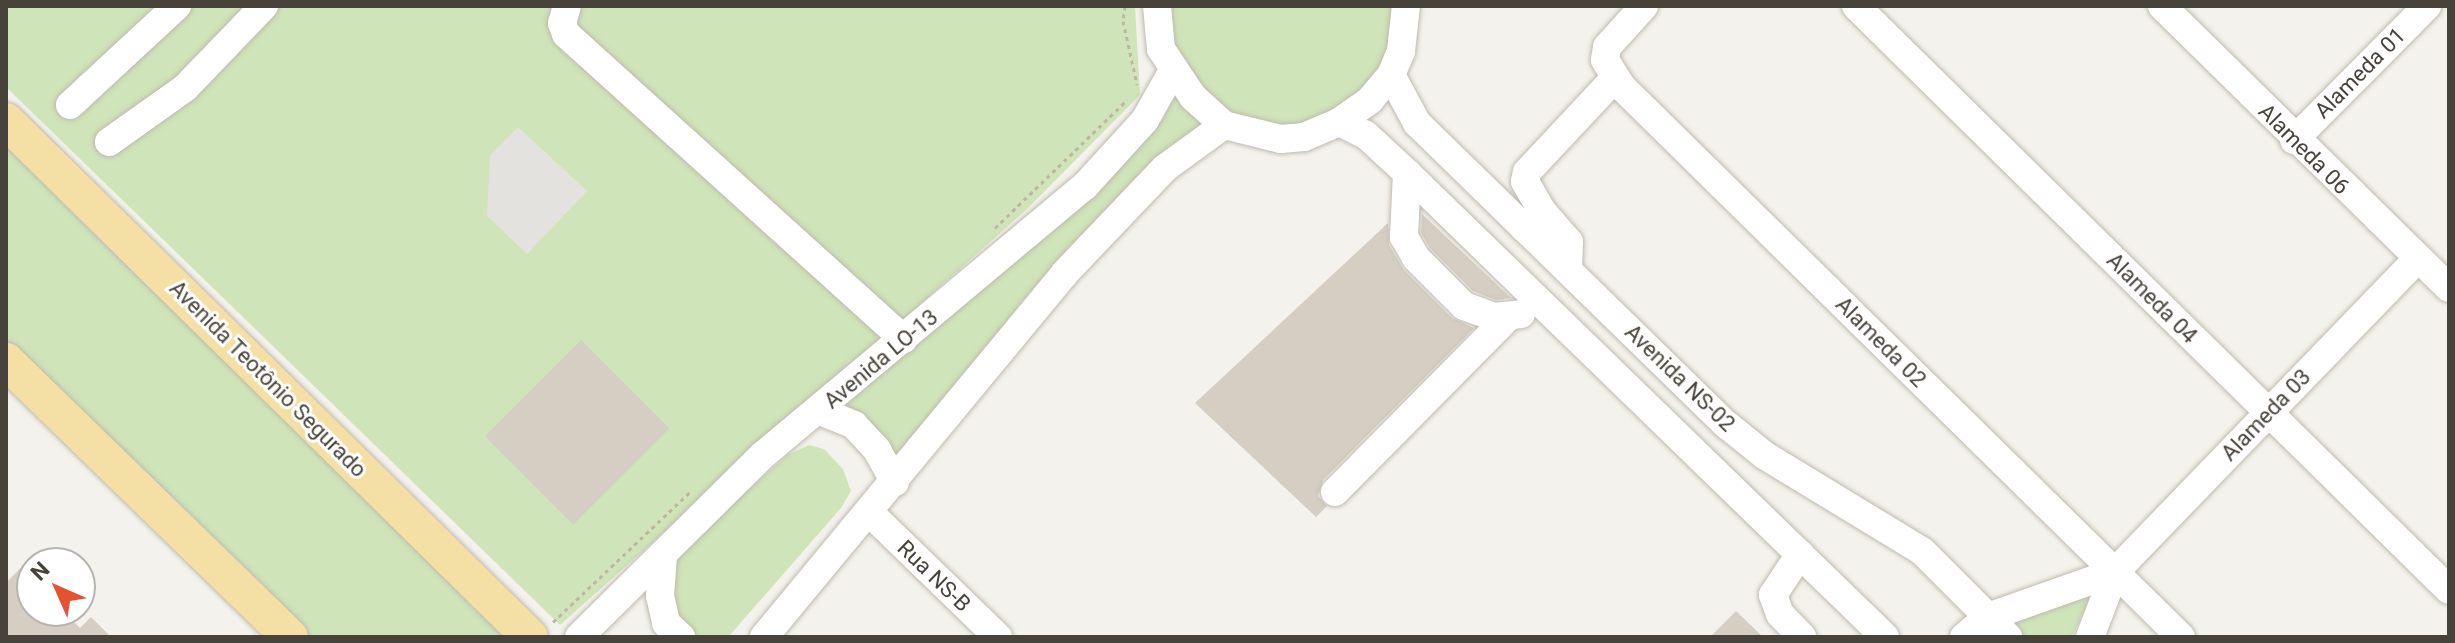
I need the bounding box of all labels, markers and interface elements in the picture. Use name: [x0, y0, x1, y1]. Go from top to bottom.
street label: Alameda 01: [2309, 22, 2411, 124]
street label: Alameda 06: [2253, 98, 2355, 200]
street label: Alameda 04: [2101, 247, 2203, 349]
street label: Avenida Teotônio Segurado: [164, 275, 372, 483]
street label: Alameda 02: [1830, 291, 1932, 393]
street label: Avenida LO-13: [819, 304, 943, 414]
street label: Avenida NS-02: [1619, 319, 1741, 437]
street label: Alameda 03: [2216, 364, 2316, 466]
street label: Rua NS-B: [892, 535, 976, 617]
north arrow: [16, 547, 96, 627]
text: N: [26, 557, 54, 585]

